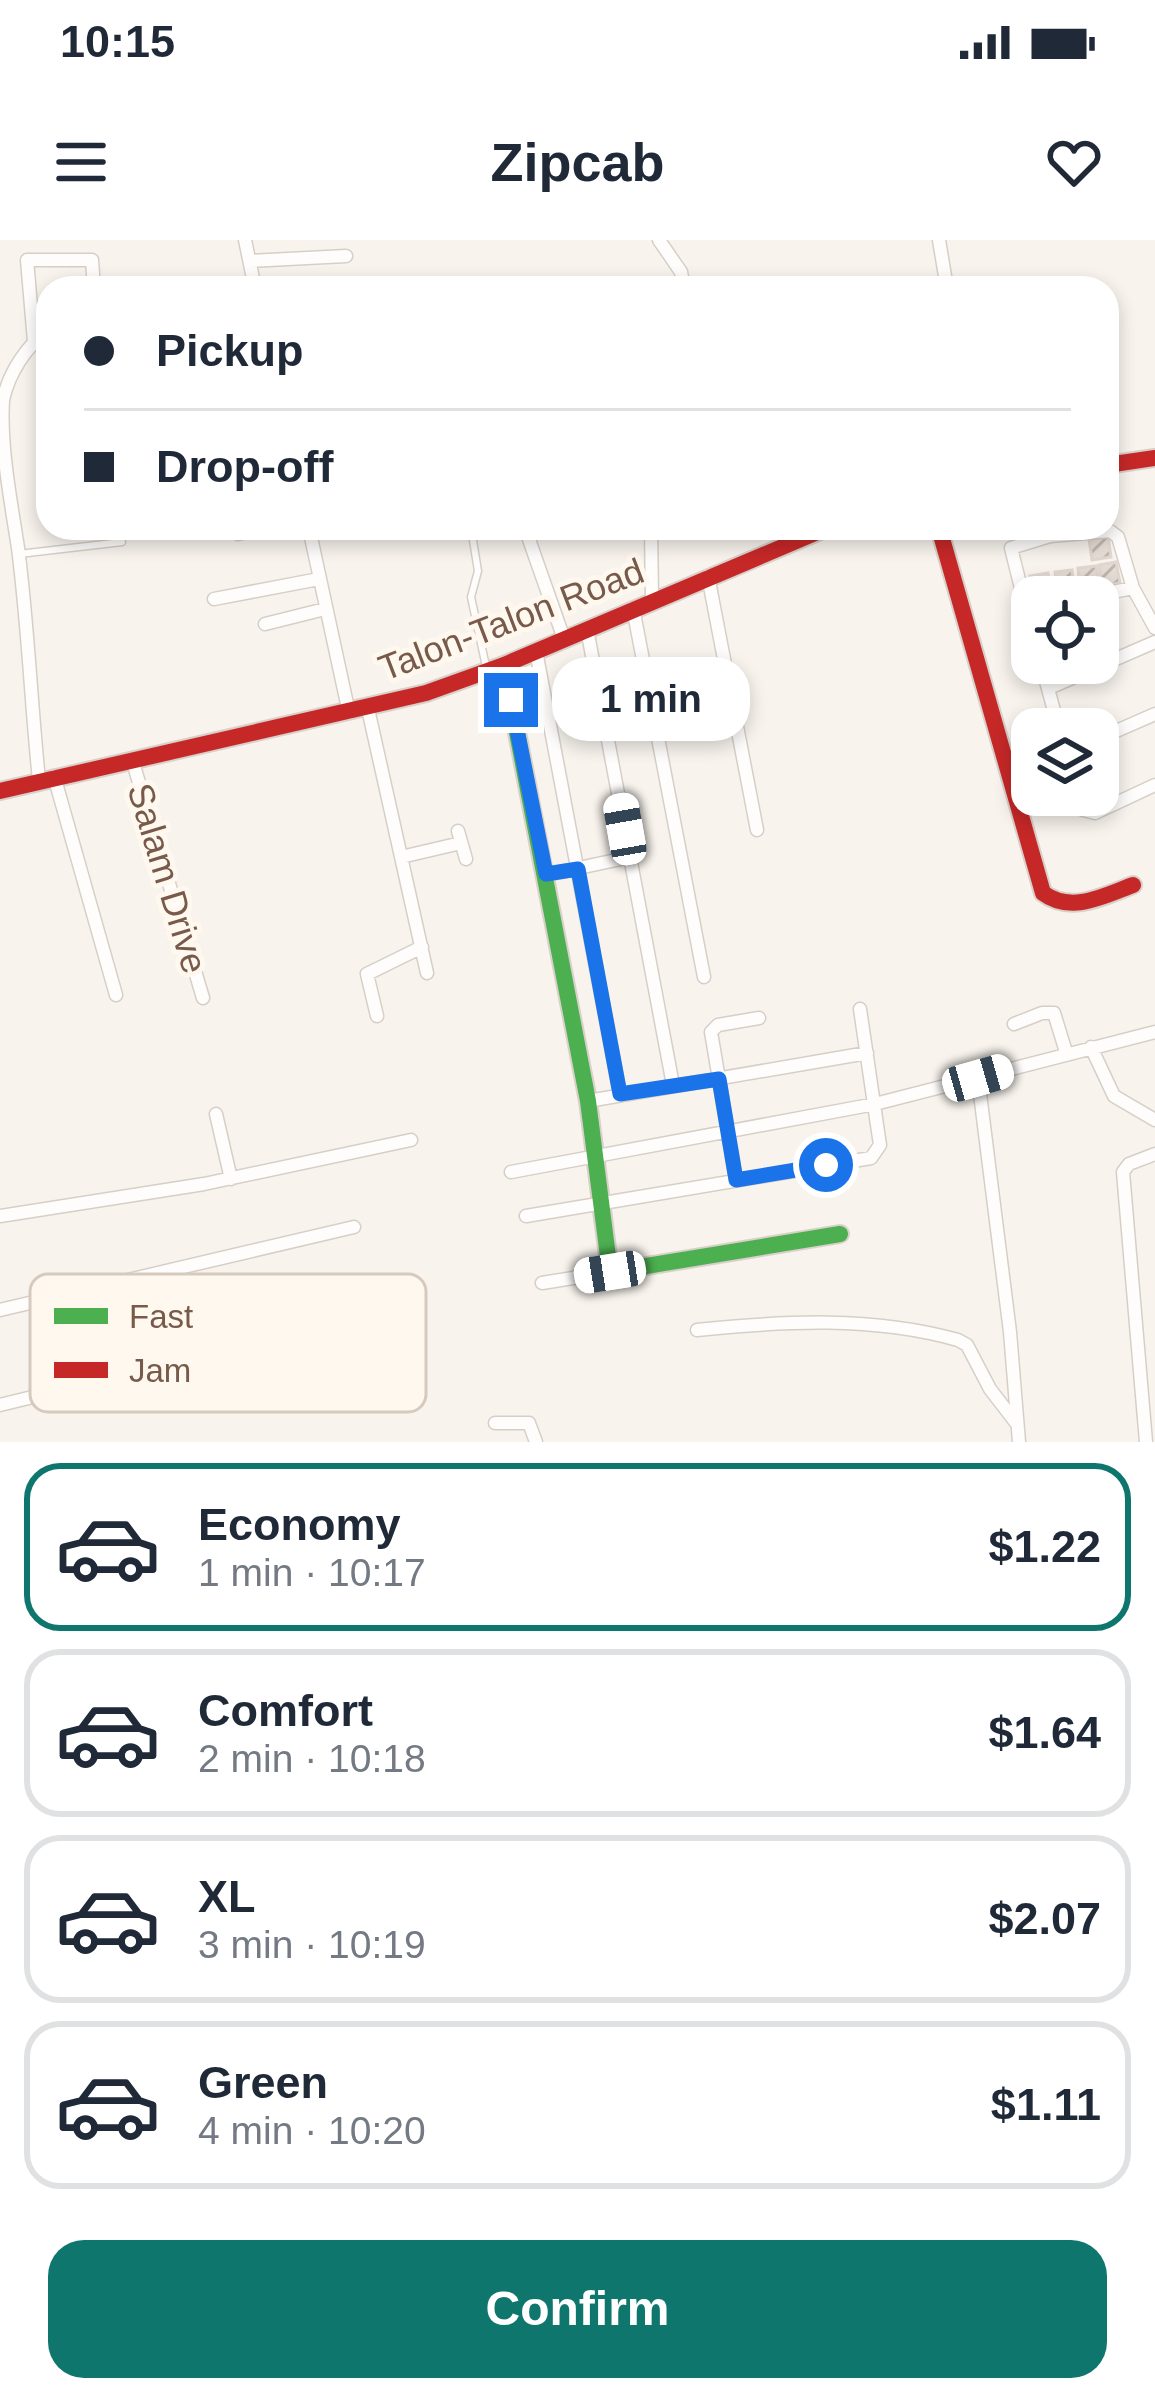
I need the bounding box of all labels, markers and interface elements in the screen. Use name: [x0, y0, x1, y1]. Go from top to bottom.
text: 10:15: [60, 16, 175, 67]
icon: menu: [48, 129, 114, 195]
icon: heart: [1041, 129, 1107, 195]
text: Zipcab: [490, 132, 665, 192]
text: Pickup: [156, 325, 304, 376]
text: Drop-off: [156, 441, 333, 492]
street label: Talon-Talon Road: [373, 550, 649, 689]
map controls: [1011, 576, 1119, 816]
button: locate: [1011, 576, 1119, 684]
callout: 1 min: [553, 658, 751, 742]
route end: [484, 673, 538, 727]
text: 1 min: [600, 677, 702, 720]
button: layers: [1011, 708, 1119, 816]
street label: Salam Drive: [119, 778, 216, 978]
car: [601, 790, 649, 868]
car: [938, 1051, 1018, 1105]
route start: [799, 1138, 853, 1192]
car: [572, 1249, 648, 1295]
legend: [30, 1274, 426, 1412]
text: Fast: [129, 1298, 193, 1335]
text: Jam: [129, 1352, 191, 1389]
icon: car: [54, 1493, 162, 1601]
text: Economy: [198, 1499, 401, 1550]
text: $1.22: [988, 1521, 1101, 1572]
text: 1 min · 10:17: [198, 1551, 426, 1594]
icon: car: [54, 1679, 162, 1787]
text: Comfort: [198, 1685, 373, 1736]
text: $1.64: [988, 1707, 1101, 1758]
text: 2 min · 10:18: [198, 1737, 426, 1780]
icon: car: [54, 1865, 162, 1973]
text: XL: [198, 1871, 256, 1922]
text: $2.07: [988, 1893, 1101, 1944]
text: 3 min · 10:19: [198, 1923, 426, 1966]
icon: car: [54, 2051, 162, 2159]
text: Green: [198, 2057, 328, 2108]
text: $1.11: [991, 2079, 1101, 2130]
text: 4 min · 10:20: [198, 2109, 426, 2152]
button: Confirm: [48, 2240, 1107, 2378]

